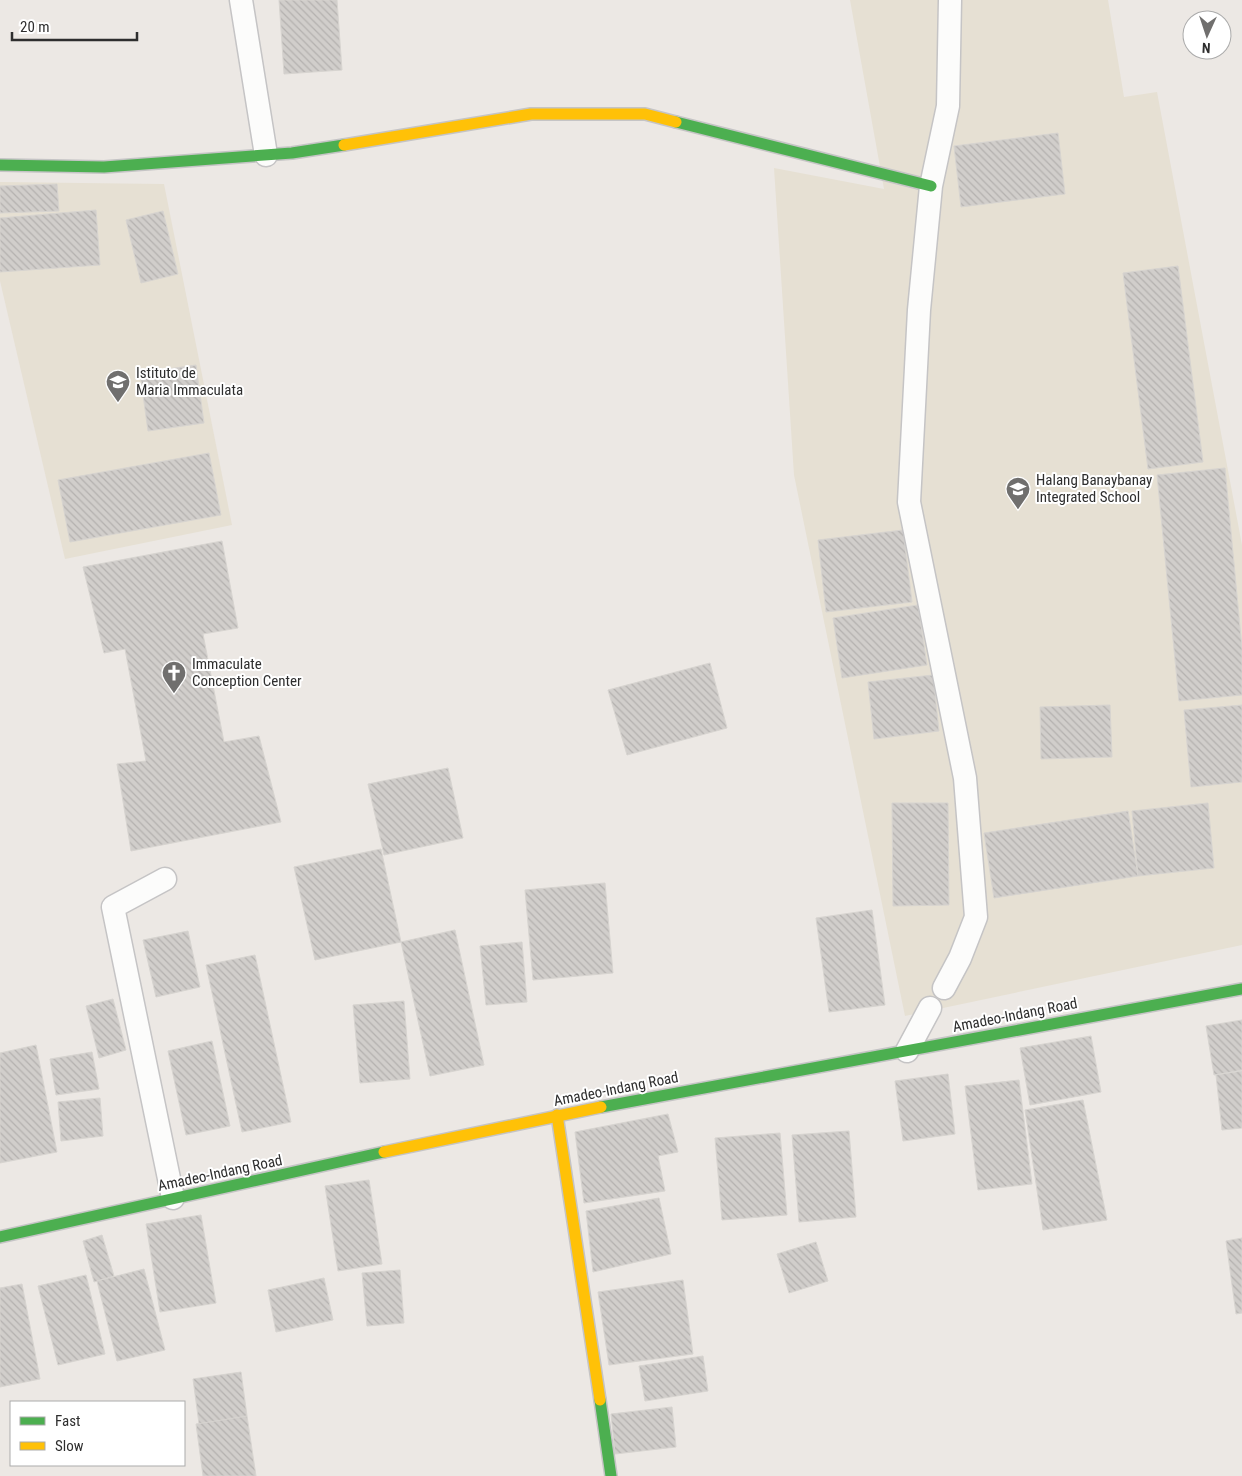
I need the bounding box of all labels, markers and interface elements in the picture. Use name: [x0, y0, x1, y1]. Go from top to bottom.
scale bar: [12, 10, 138, 42]
north arrow: [1182, 10, 1232, 60]
text: 20 m: [20, 18, 50, 36]
text: N: [1202, 40, 1211, 56]
place label: Istituto de Maria Immaculata: [136, 364, 243, 399]
school or university icon: Istituto de Maria Immaculata: [105, 369, 131, 403]
place label: Halang Banaybanay Integrated School: [1036, 471, 1152, 506]
school or university icon: Halang Banaybanay Integrated School: [1005, 476, 1031, 510]
place label: Immaculate Conception Center: [192, 655, 302, 690]
church icon: Immaculate Conception Center: [161, 660, 187, 694]
street label: Amadeo-Indang Road: [951, 994, 1079, 1036]
street label: Amadeo-Indang Road: [552, 1068, 680, 1110]
street label: Amadeo-Indang Road: [156, 1151, 284, 1195]
legend: [10, 1401, 185, 1466]
text: Fast: [55, 1412, 80, 1430]
text: Slow: [55, 1437, 84, 1455]

